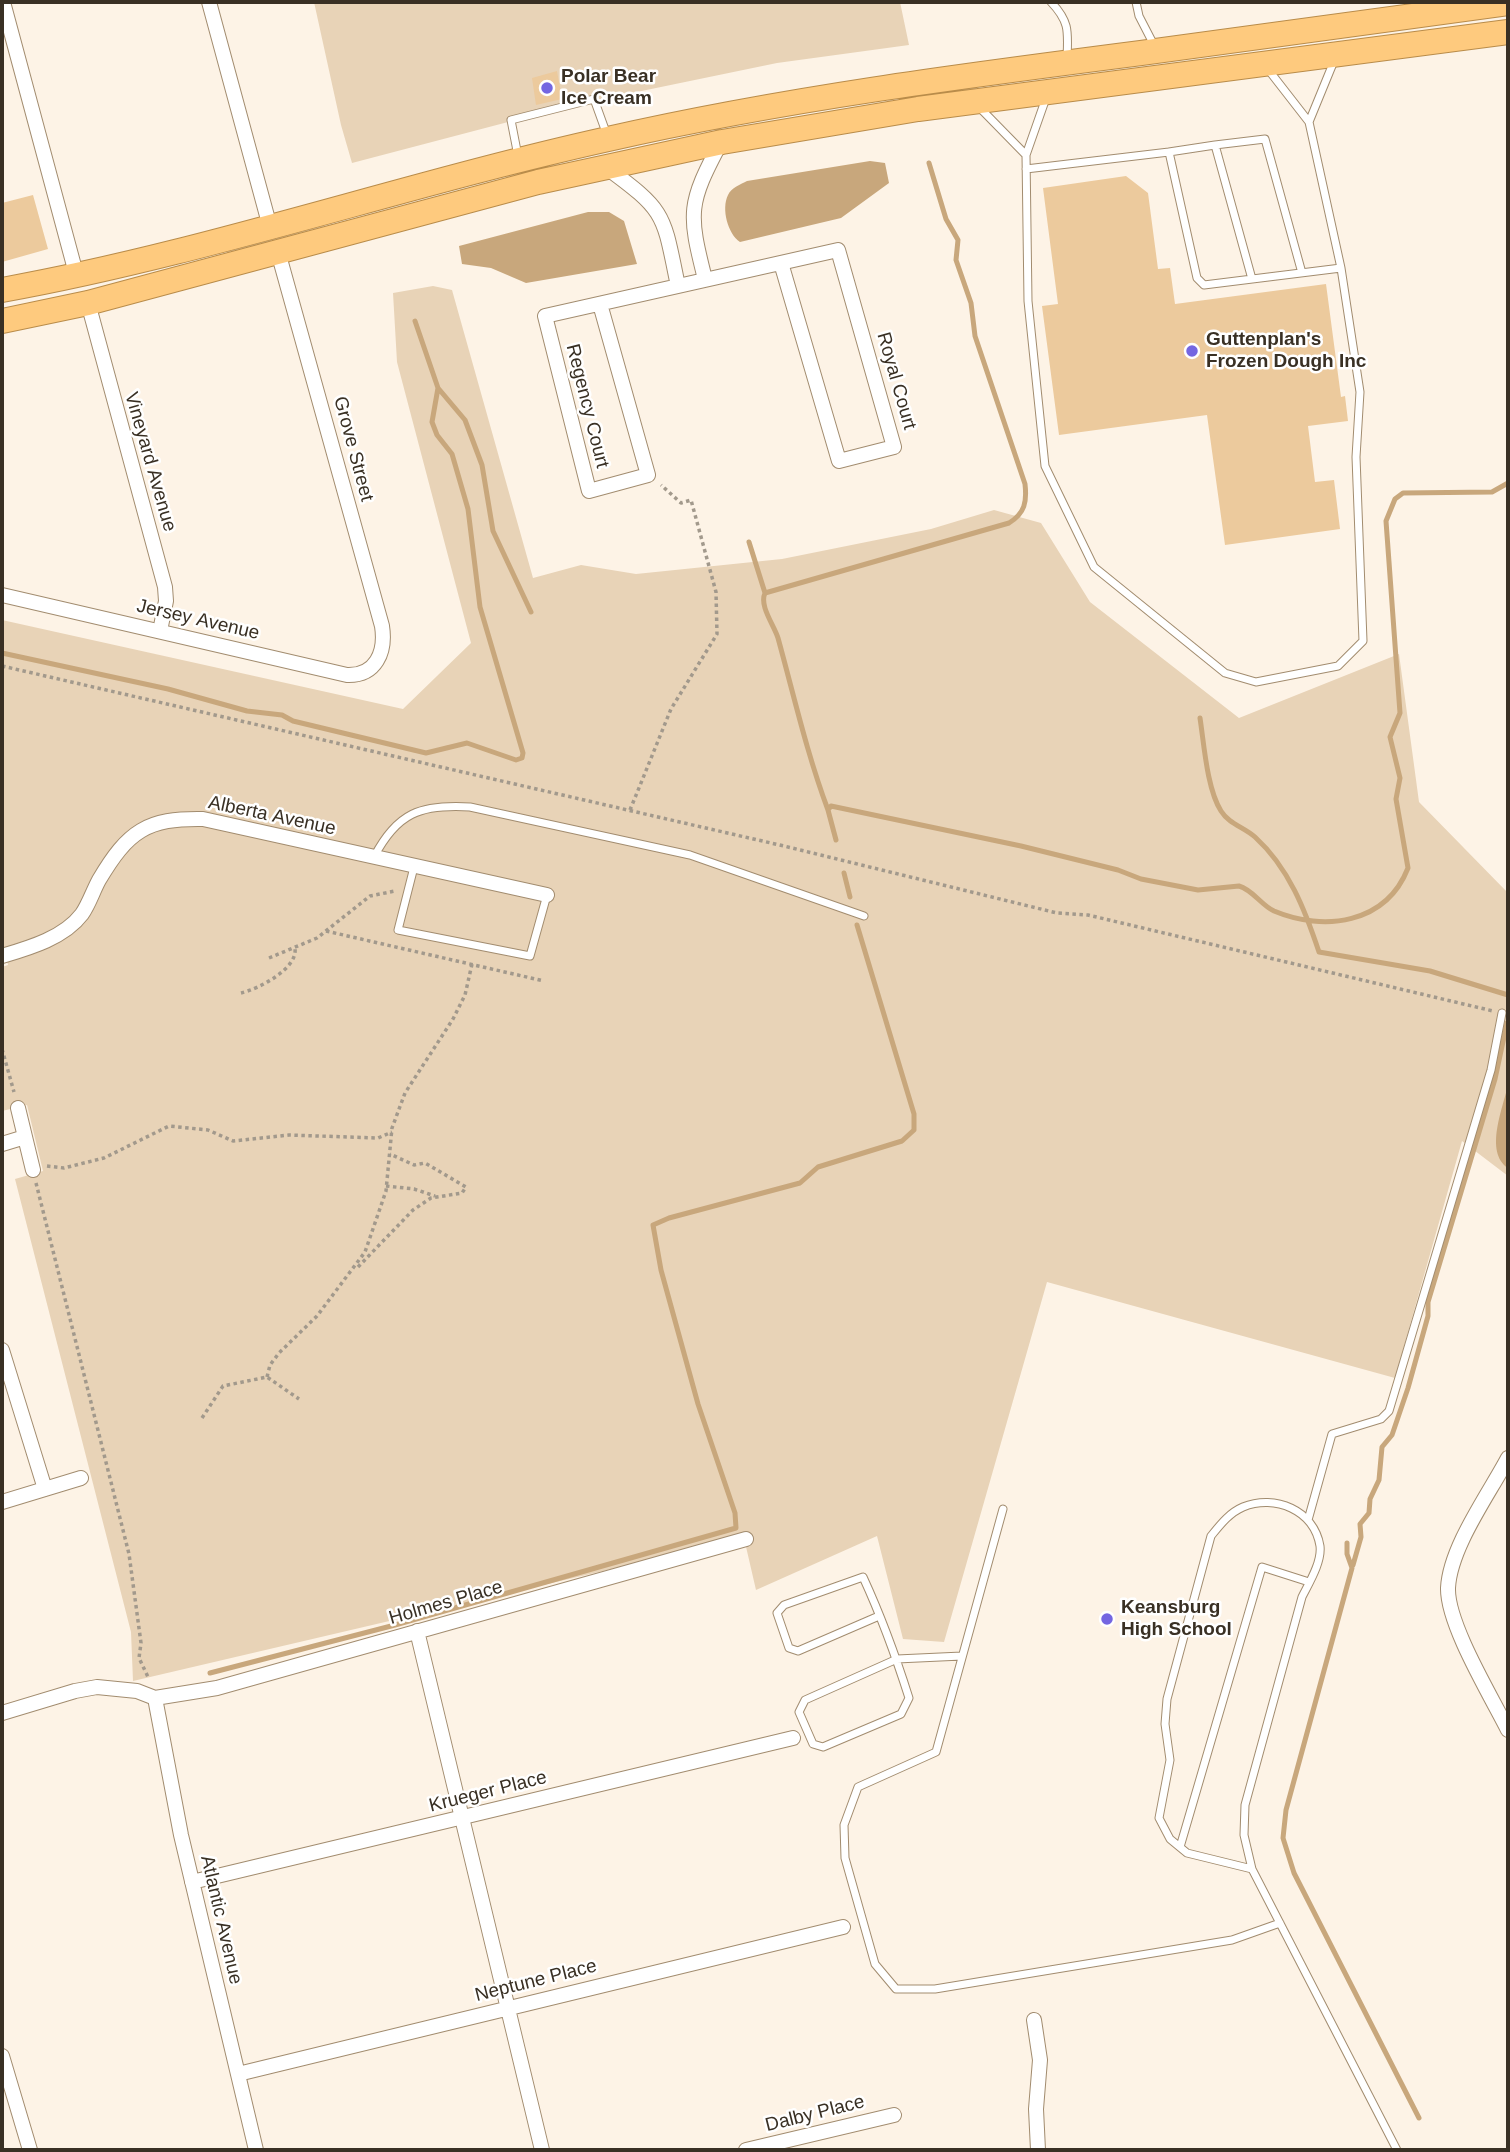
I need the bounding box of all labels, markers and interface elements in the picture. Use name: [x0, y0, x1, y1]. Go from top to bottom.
place label: Polar Bear Ice Cream: [561, 66, 656, 110]
marker: Polar Bear Ice Cream: [539, 80, 555, 96]
place label: Guttenplan's Frozen Dough Inc: [1206, 329, 1366, 373]
street label: Royal Court: [871, 330, 921, 432]
street label: Regency Court: [561, 342, 613, 470]
marker: Guttenplan's Frozen Dough Inc: [1184, 343, 1200, 359]
street label: Vineyard Avenue: [119, 390, 181, 534]
street label: Grove Street: [328, 394, 378, 504]
street label: Jersey Avenue: [134, 595, 262, 645]
street label: Alberta Avenue: [206, 791, 338, 841]
street label: Holmes Place: [387, 1576, 505, 1630]
place label: Keansburg High School: [1121, 1597, 1232, 1641]
marker: Keansburg High School: [1099, 1611, 1115, 1627]
street label: Krueger Place: [427, 1766, 549, 1818]
street label: Atlantic Avenue: [195, 1853, 247, 1987]
street label: Neptune Place: [473, 1955, 599, 2007]
street label: Dalby Place: [763, 2091, 867, 2137]

